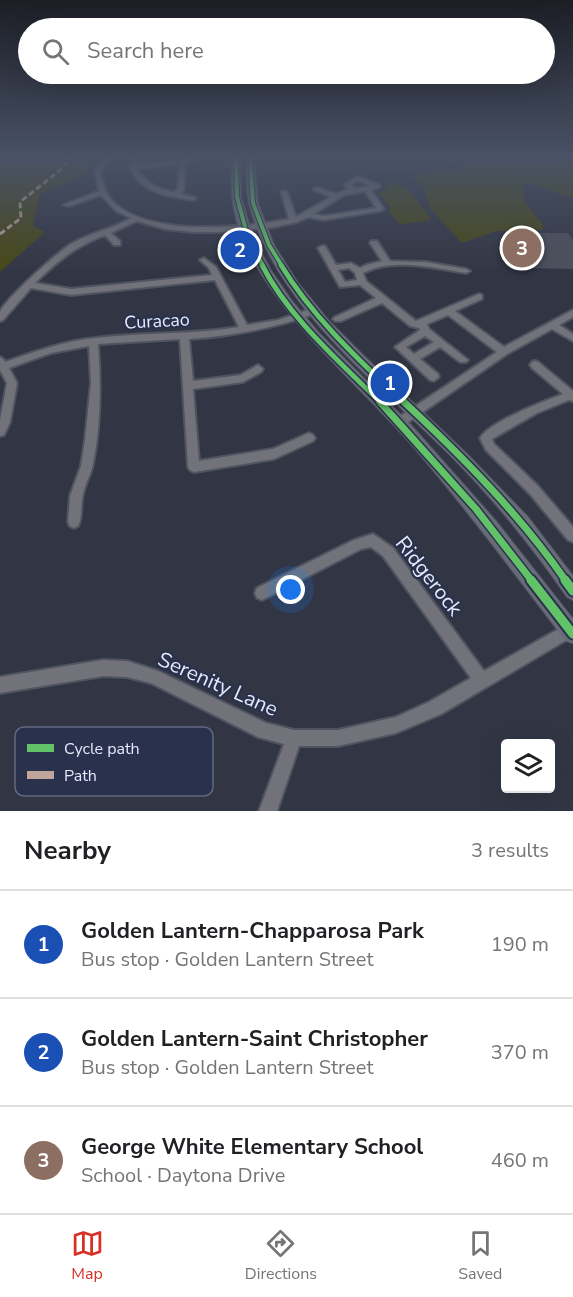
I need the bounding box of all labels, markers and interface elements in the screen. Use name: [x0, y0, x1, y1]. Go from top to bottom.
search box: [18, 18, 555, 84]
icon: search: [39, 35, 72, 68]
text: Search here: [87, 36, 204, 66]
pin: 3: [502, 226, 542, 270]
pin: 2: [220, 228, 260, 272]
street label: Curacao: [124, 307, 190, 335]
pin: 1: [370, 360, 410, 406]
street label: Ridgerock: [389, 530, 469, 622]
your location: [276, 575, 305, 604]
street label: Serenity Lane: [153, 645, 283, 723]
legend: [15, 727, 213, 796]
text: Cycle path: [64, 738, 140, 760]
map controls: [501, 739, 555, 793]
button: layers: [501, 739, 555, 793]
text: Path: [64, 765, 97, 787]
text: Nearby: [24, 833, 111, 868]
text: 3 results: [471, 837, 549, 864]
text: Golden Lantern-Chapparosa Park: [81, 916, 424, 946]
text: 1: [38, 931, 50, 958]
text: 190 m: [491, 931, 549, 958]
text: Bus stop · Golden Lantern Street: [81, 946, 373, 973]
text: Golden Lantern-Saint Christopher: [81, 1024, 428, 1054]
text: 2: [38, 1039, 50, 1066]
text: 370 m: [491, 1039, 549, 1066]
text: Bus stop · Golden Lantern Street: [81, 1054, 373, 1081]
text: George White Elementary School: [81, 1132, 423, 1162]
text: 3: [38, 1147, 50, 1174]
text: 460 m: [491, 1147, 549, 1174]
text: School · Daytona Drive: [81, 1162, 285, 1189]
tab: Map: [71, 1227, 104, 1285]
tab: Directions: [245, 1227, 317, 1285]
tab: Saved: [458, 1227, 502, 1285]

